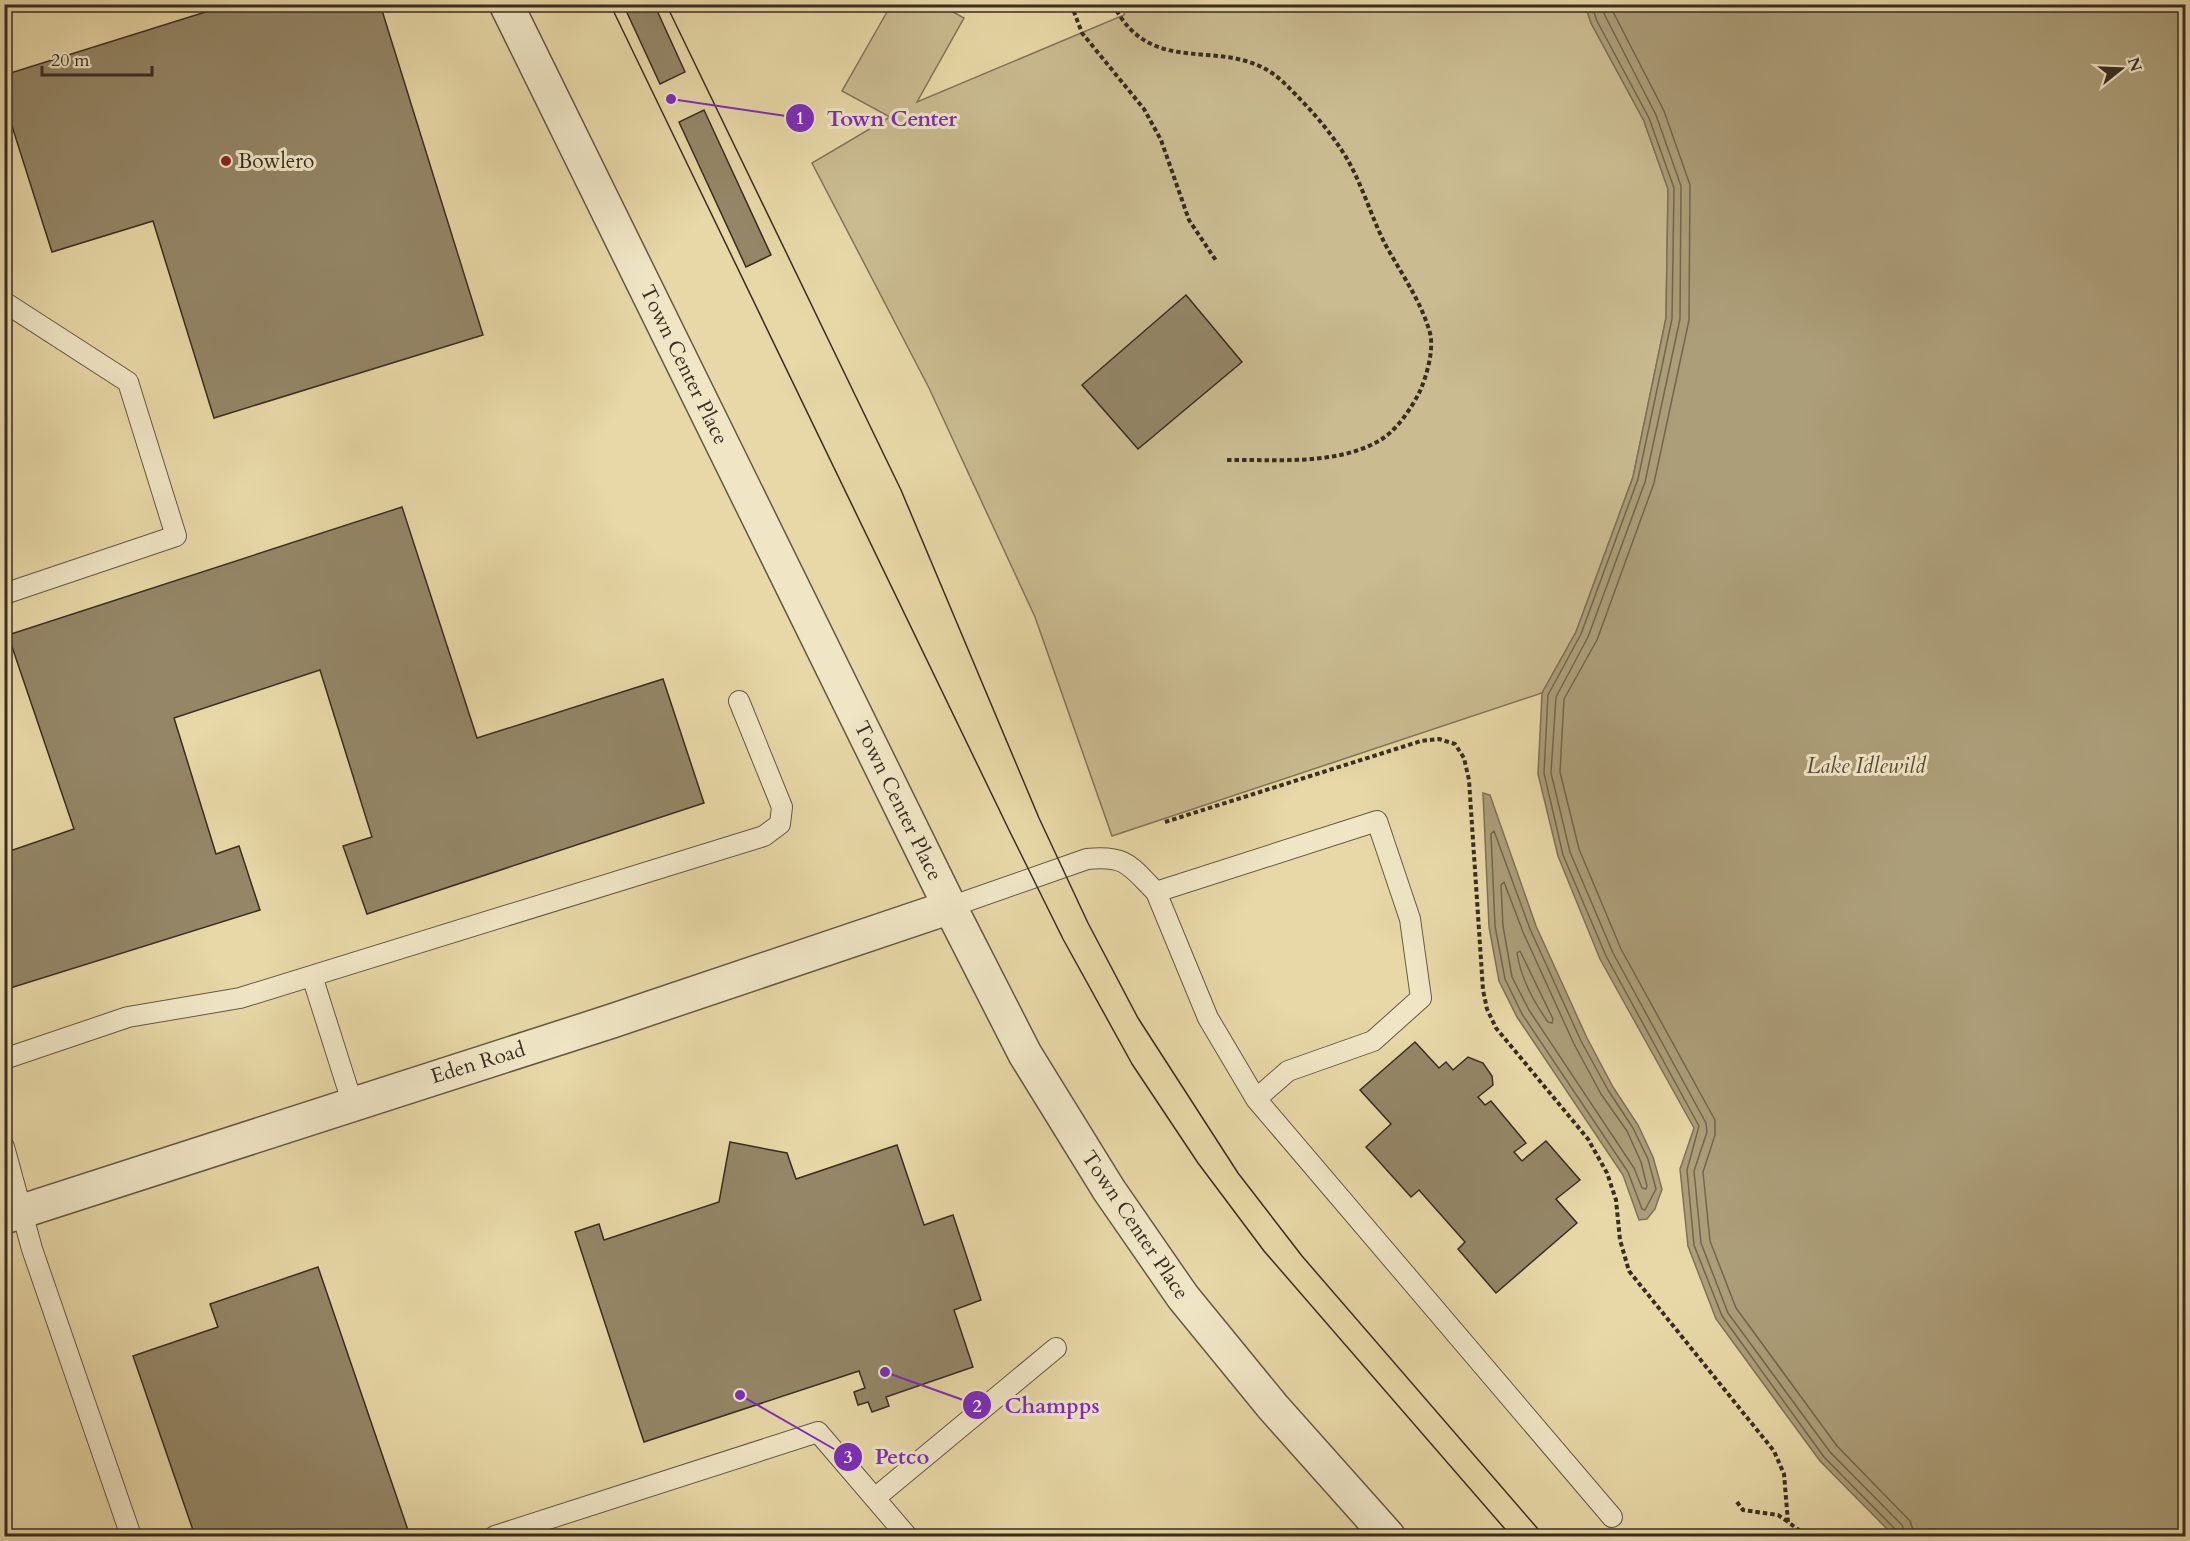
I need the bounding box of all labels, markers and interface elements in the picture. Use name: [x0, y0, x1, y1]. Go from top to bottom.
scale bar: [42, 39, 152, 77]
north arrow: [2091, 39, 2151, 99]
text: 20 m: [51, 48, 90, 73]
text: N: [2122, 55, 2147, 75]
callout: Town Center: [785, 98, 969, 138]
text: Town Center: [827, 104, 957, 134]
text: 1: [795, 106, 805, 131]
place label: Bowlero: [238, 147, 314, 176]
marker: Bowlero: [219, 154, 233, 168]
street label: Town Center Place: [633, 280, 735, 450]
street label: Town Center Place: [847, 716, 949, 886]
water label: Lake Idlewild: [1806, 751, 1927, 781]
street label: Eden Road: [427, 1035, 529, 1091]
street label: Town Center Place: [1074, 1145, 1196, 1305]
callout: Champps: [962, 1385, 1111, 1425]
text: Champps: [1004, 1391, 1100, 1421]
text: 2: [972, 1394, 982, 1419]
callout: Petco: [833, 1437, 941, 1477]
text: Petco: [875, 1442, 929, 1472]
text: 3: [843, 1445, 853, 1470]

